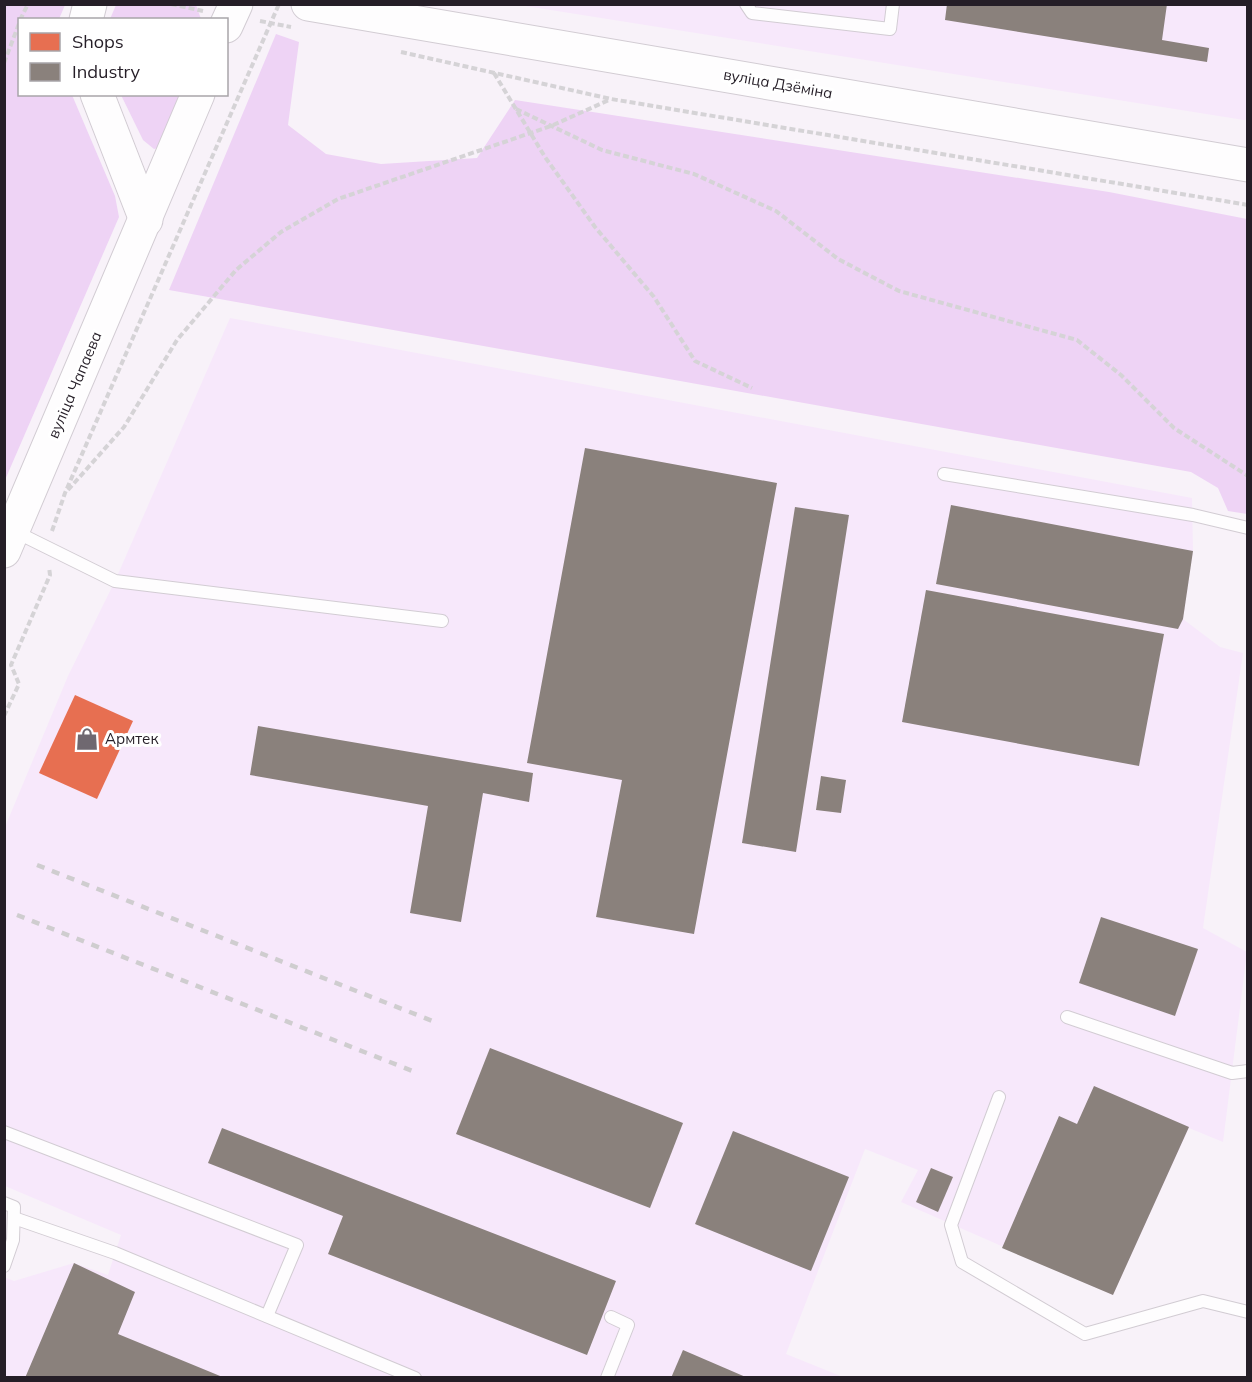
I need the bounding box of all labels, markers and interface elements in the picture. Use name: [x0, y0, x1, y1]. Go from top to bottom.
legend: [18, 18, 228, 96]
text: Shops: [72, 30, 124, 53]
text: Industry: [72, 60, 141, 83]
street label: вуліца Дзёміна: [722, 65, 834, 102]
street label: вуліца Чапаева: [43, 329, 106, 441]
shop icon: Армтек: [74, 726, 100, 752]
place label: Армтек: [105, 729, 159, 748]

